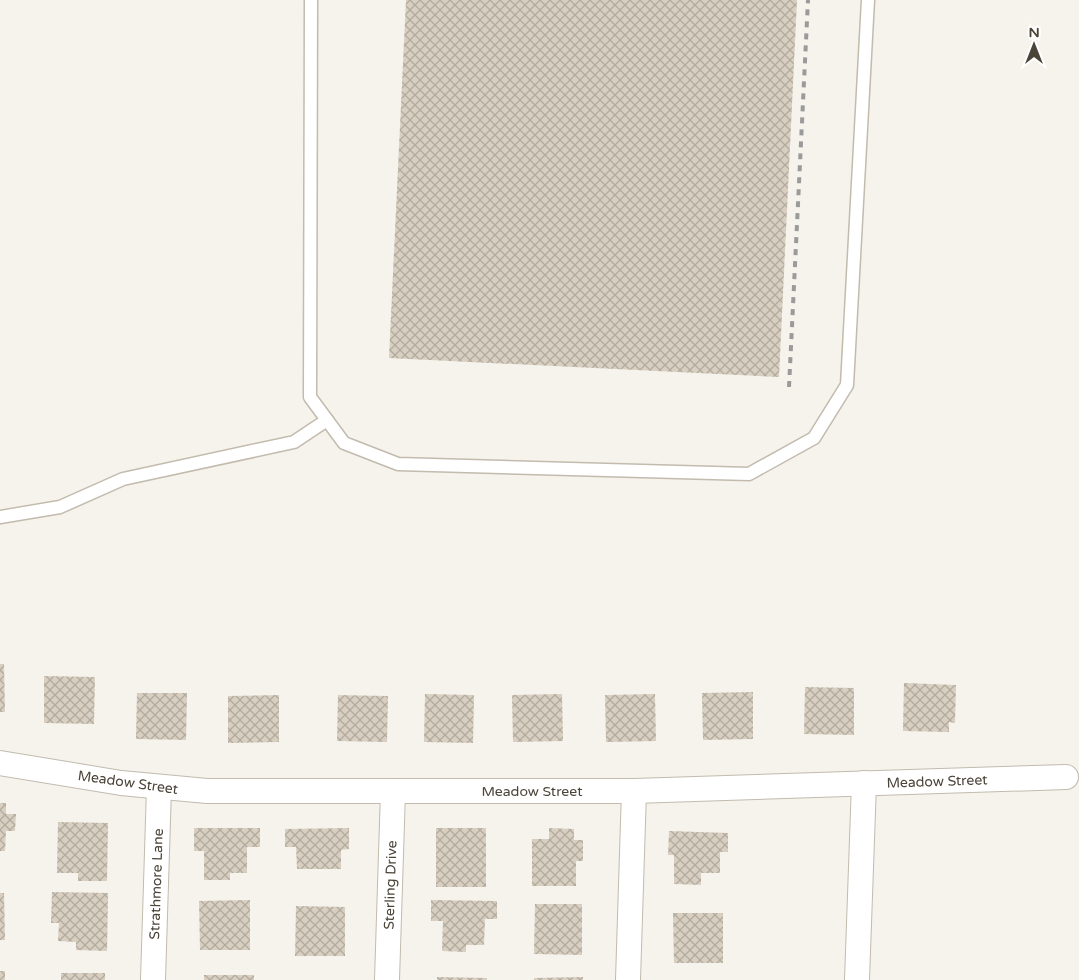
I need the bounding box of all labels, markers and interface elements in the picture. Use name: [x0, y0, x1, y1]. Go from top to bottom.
north arrow: [1009, 20, 1059, 70]
text: N: [1028, 24, 1040, 41]
street label: Meadow Street: [77, 767, 180, 798]
street label: Meadow Street: [886, 771, 988, 792]
street label: Meadow Street: [481, 783, 583, 800]
street label: Strathmore Lane: [146, 828, 167, 940]
street label: Sterling Drive: [380, 840, 401, 930]

